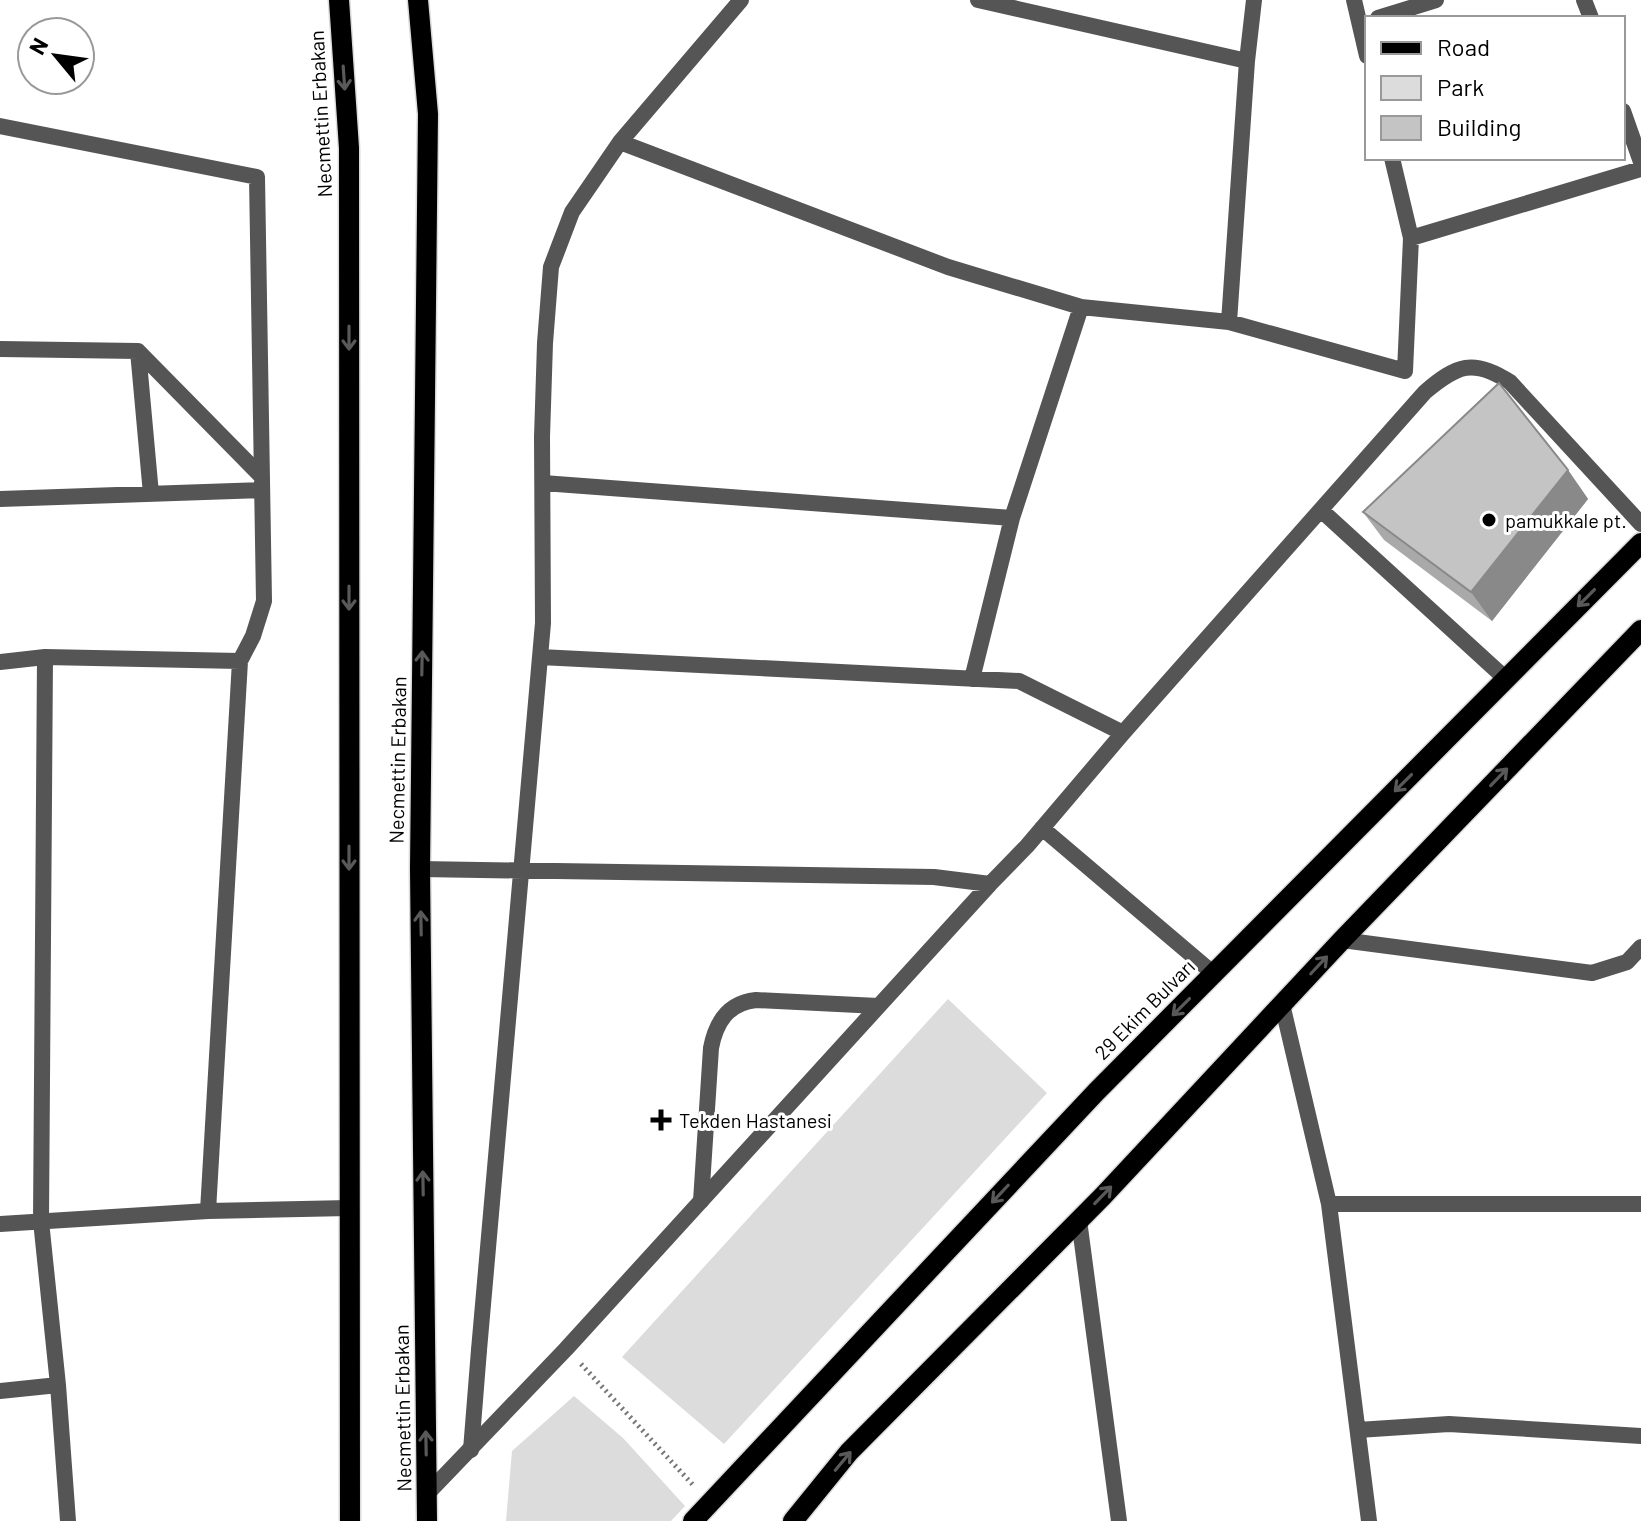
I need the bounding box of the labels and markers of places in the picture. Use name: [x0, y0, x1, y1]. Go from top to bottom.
place label: pamukkale pt.: [1505, 508, 1627, 532]
marker: pamukkale pt.: [1480, 511, 1498, 529]
place label: Tekden Hastanesi: [679, 1108, 832, 1132]
marker: Tekden Hastanesi: [650, 1109, 672, 1131]

